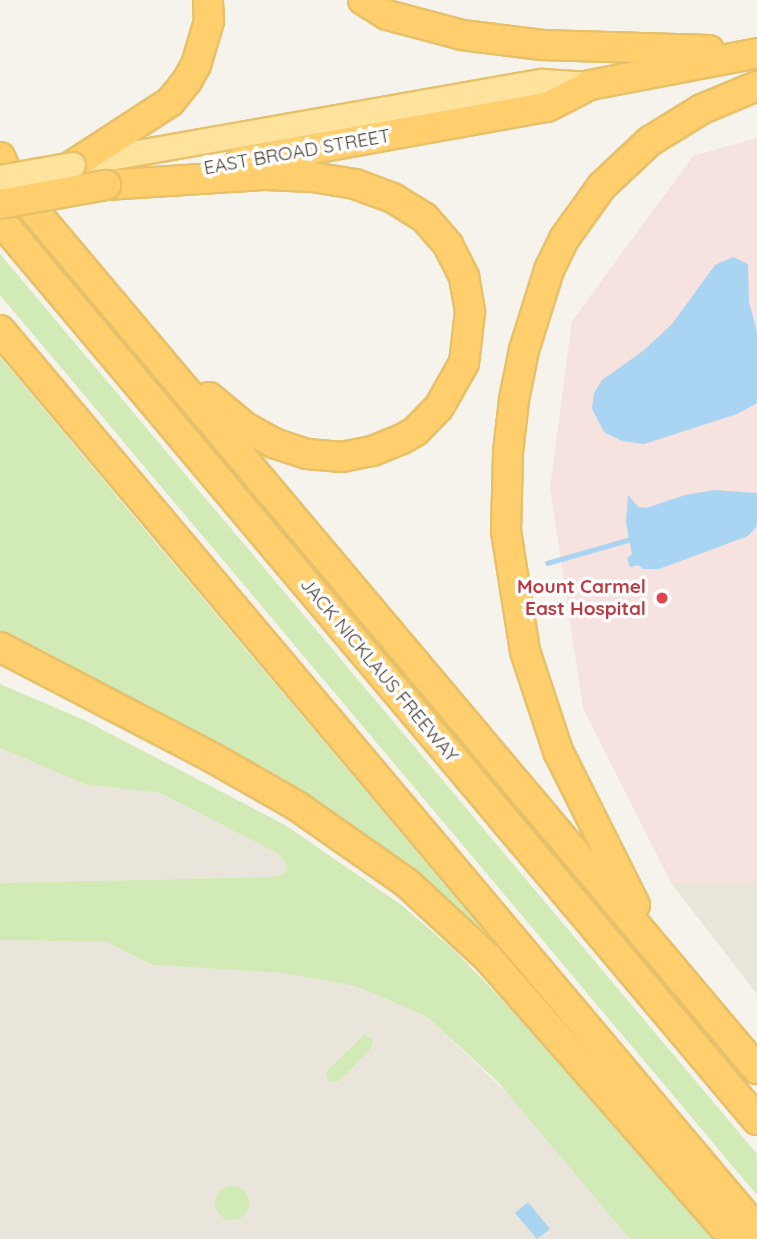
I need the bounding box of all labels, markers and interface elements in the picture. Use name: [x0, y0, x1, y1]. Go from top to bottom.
street label: EAST BROAD STREET: [202, 124, 392, 180]
street label: JACK NICKLAUS FREEWAY: [295, 573, 463, 767]
place label: Mount Carmel East Hospital: [517, 576, 646, 620]
marker: Mount Carmel East Hospital: [652, 588, 672, 608]

